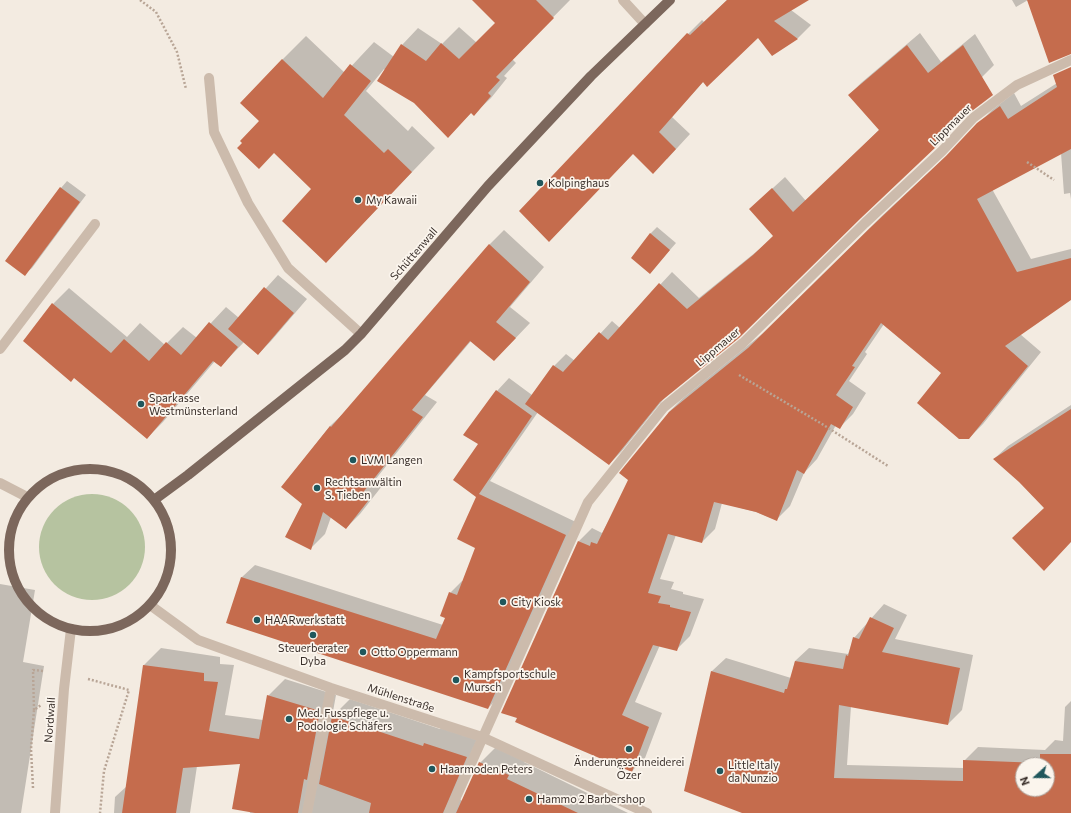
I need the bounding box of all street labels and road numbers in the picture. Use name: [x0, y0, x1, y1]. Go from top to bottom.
street label: Lippmauer: [927, 101, 975, 149]
street label: Schüttenwall: [388, 225, 440, 283]
street label: Lippmauer: [693, 325, 743, 369]
street label: Mühlenstraße: [366, 681, 436, 715]
street label: Nordwall: [42, 697, 58, 743]

